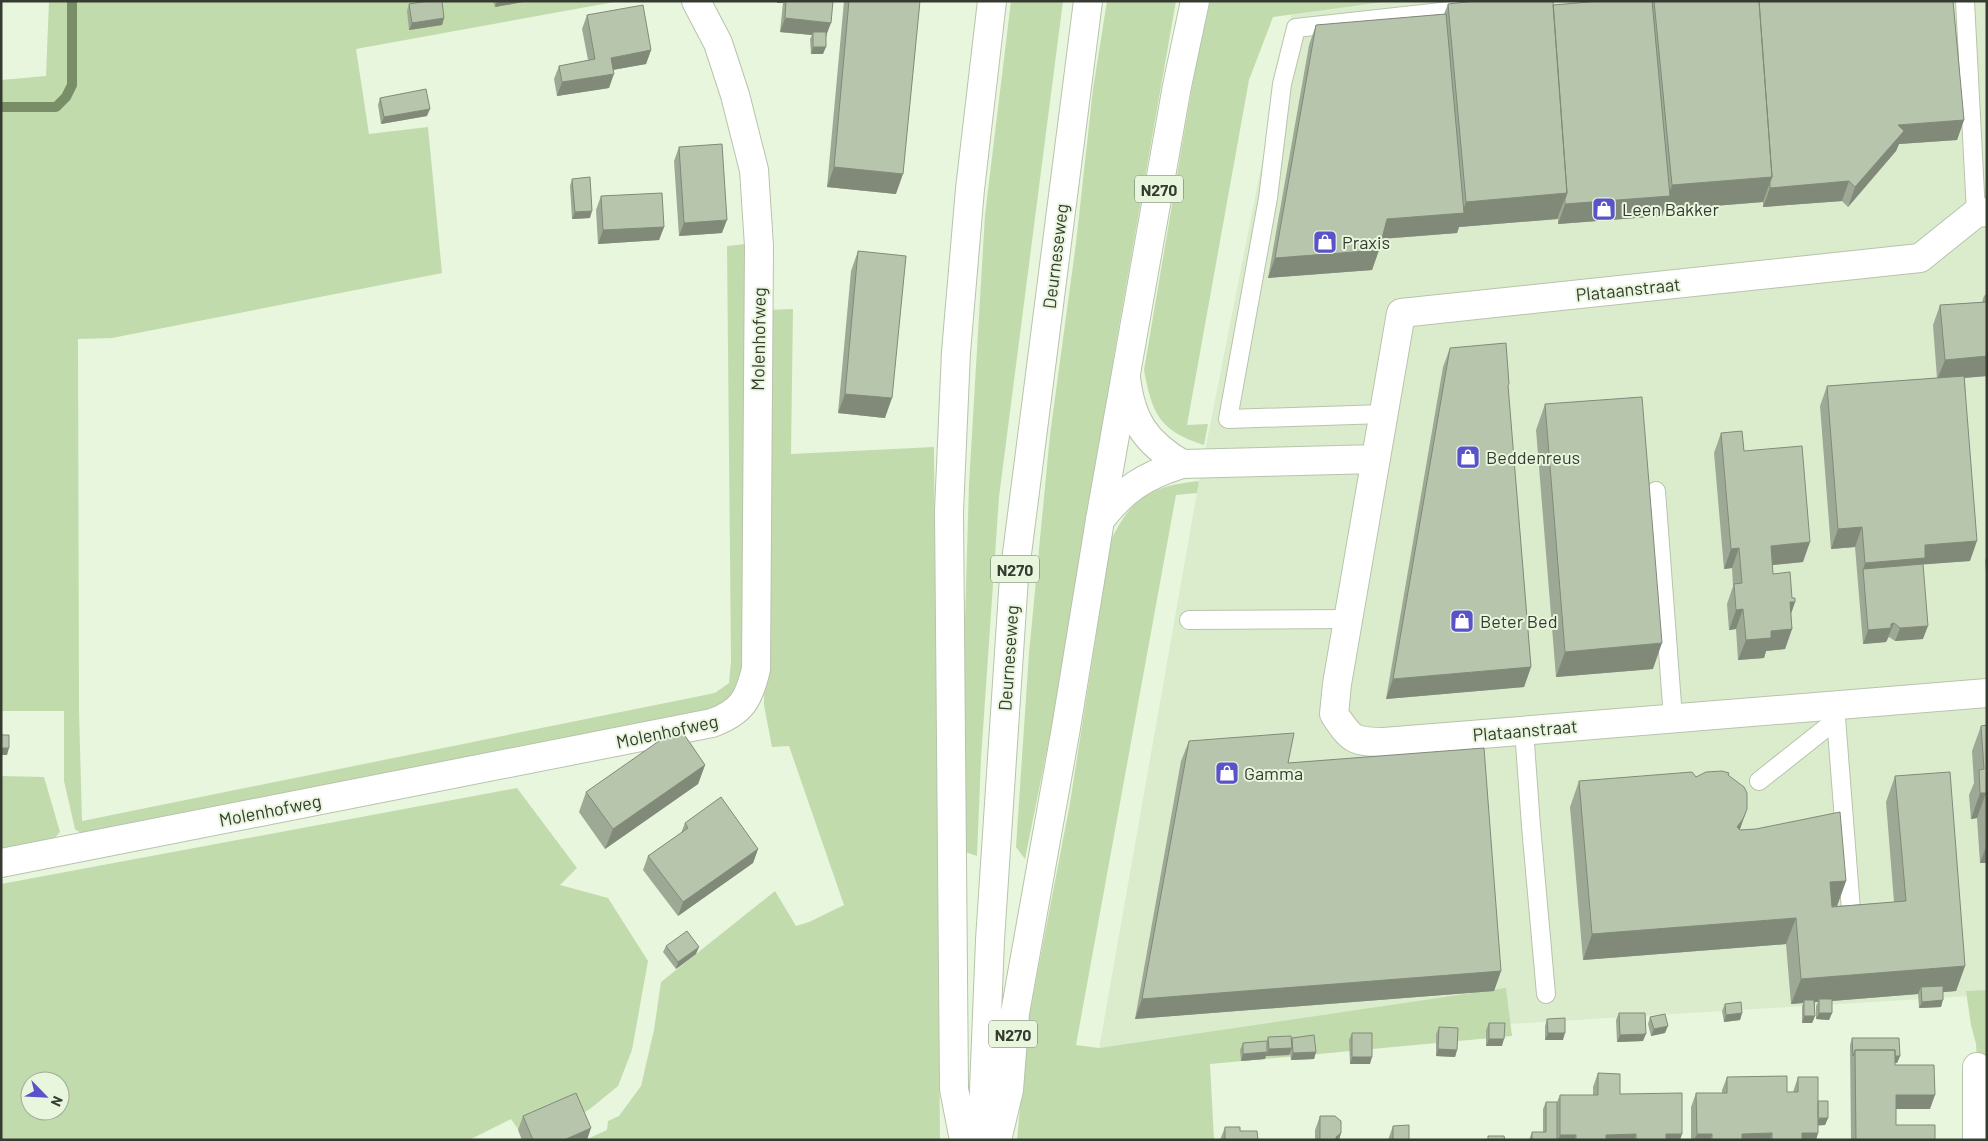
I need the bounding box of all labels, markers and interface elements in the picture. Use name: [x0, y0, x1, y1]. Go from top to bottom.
road number: N270: [1135, 175, 1183, 202]
shop icon: Leen Bakker: [1591, 196, 1617, 222]
place label: Leen Bakker: [1622, 198, 1719, 220]
street label: Deurneseweg: [1038, 202, 1072, 310]
shop icon: Praxis: [1312, 229, 1338, 255]
place label: Praxis: [1342, 231, 1390, 253]
street label: Plataanstraat: [1575, 273, 1681, 305]
street label: Molenhofweg: [746, 287, 770, 391]
shop icon: Beddenreus: [1455, 444, 1481, 470]
place label: Beddenreus: [1486, 446, 1580, 468]
road number: N270: [991, 556, 1039, 582]
street label: Deurneseweg: [993, 604, 1023, 712]
shop icon: Beter Bed: [1449, 608, 1475, 634]
place label: Beter Bed: [1480, 610, 1558, 632]
street label: Molenhofweg: [614, 709, 720, 753]
street label: Plataanstraat: [1472, 714, 1578, 746]
shop icon: Gamma: [1214, 760, 1240, 786]
place label: Gamma: [1244, 762, 1303, 784]
street label: Molenhofweg: [217, 789, 323, 831]
road number: N270: [989, 1021, 1037, 1048]
north arrow: [20, 1071, 70, 1121]
text: N: [48, 1094, 67, 1109]

